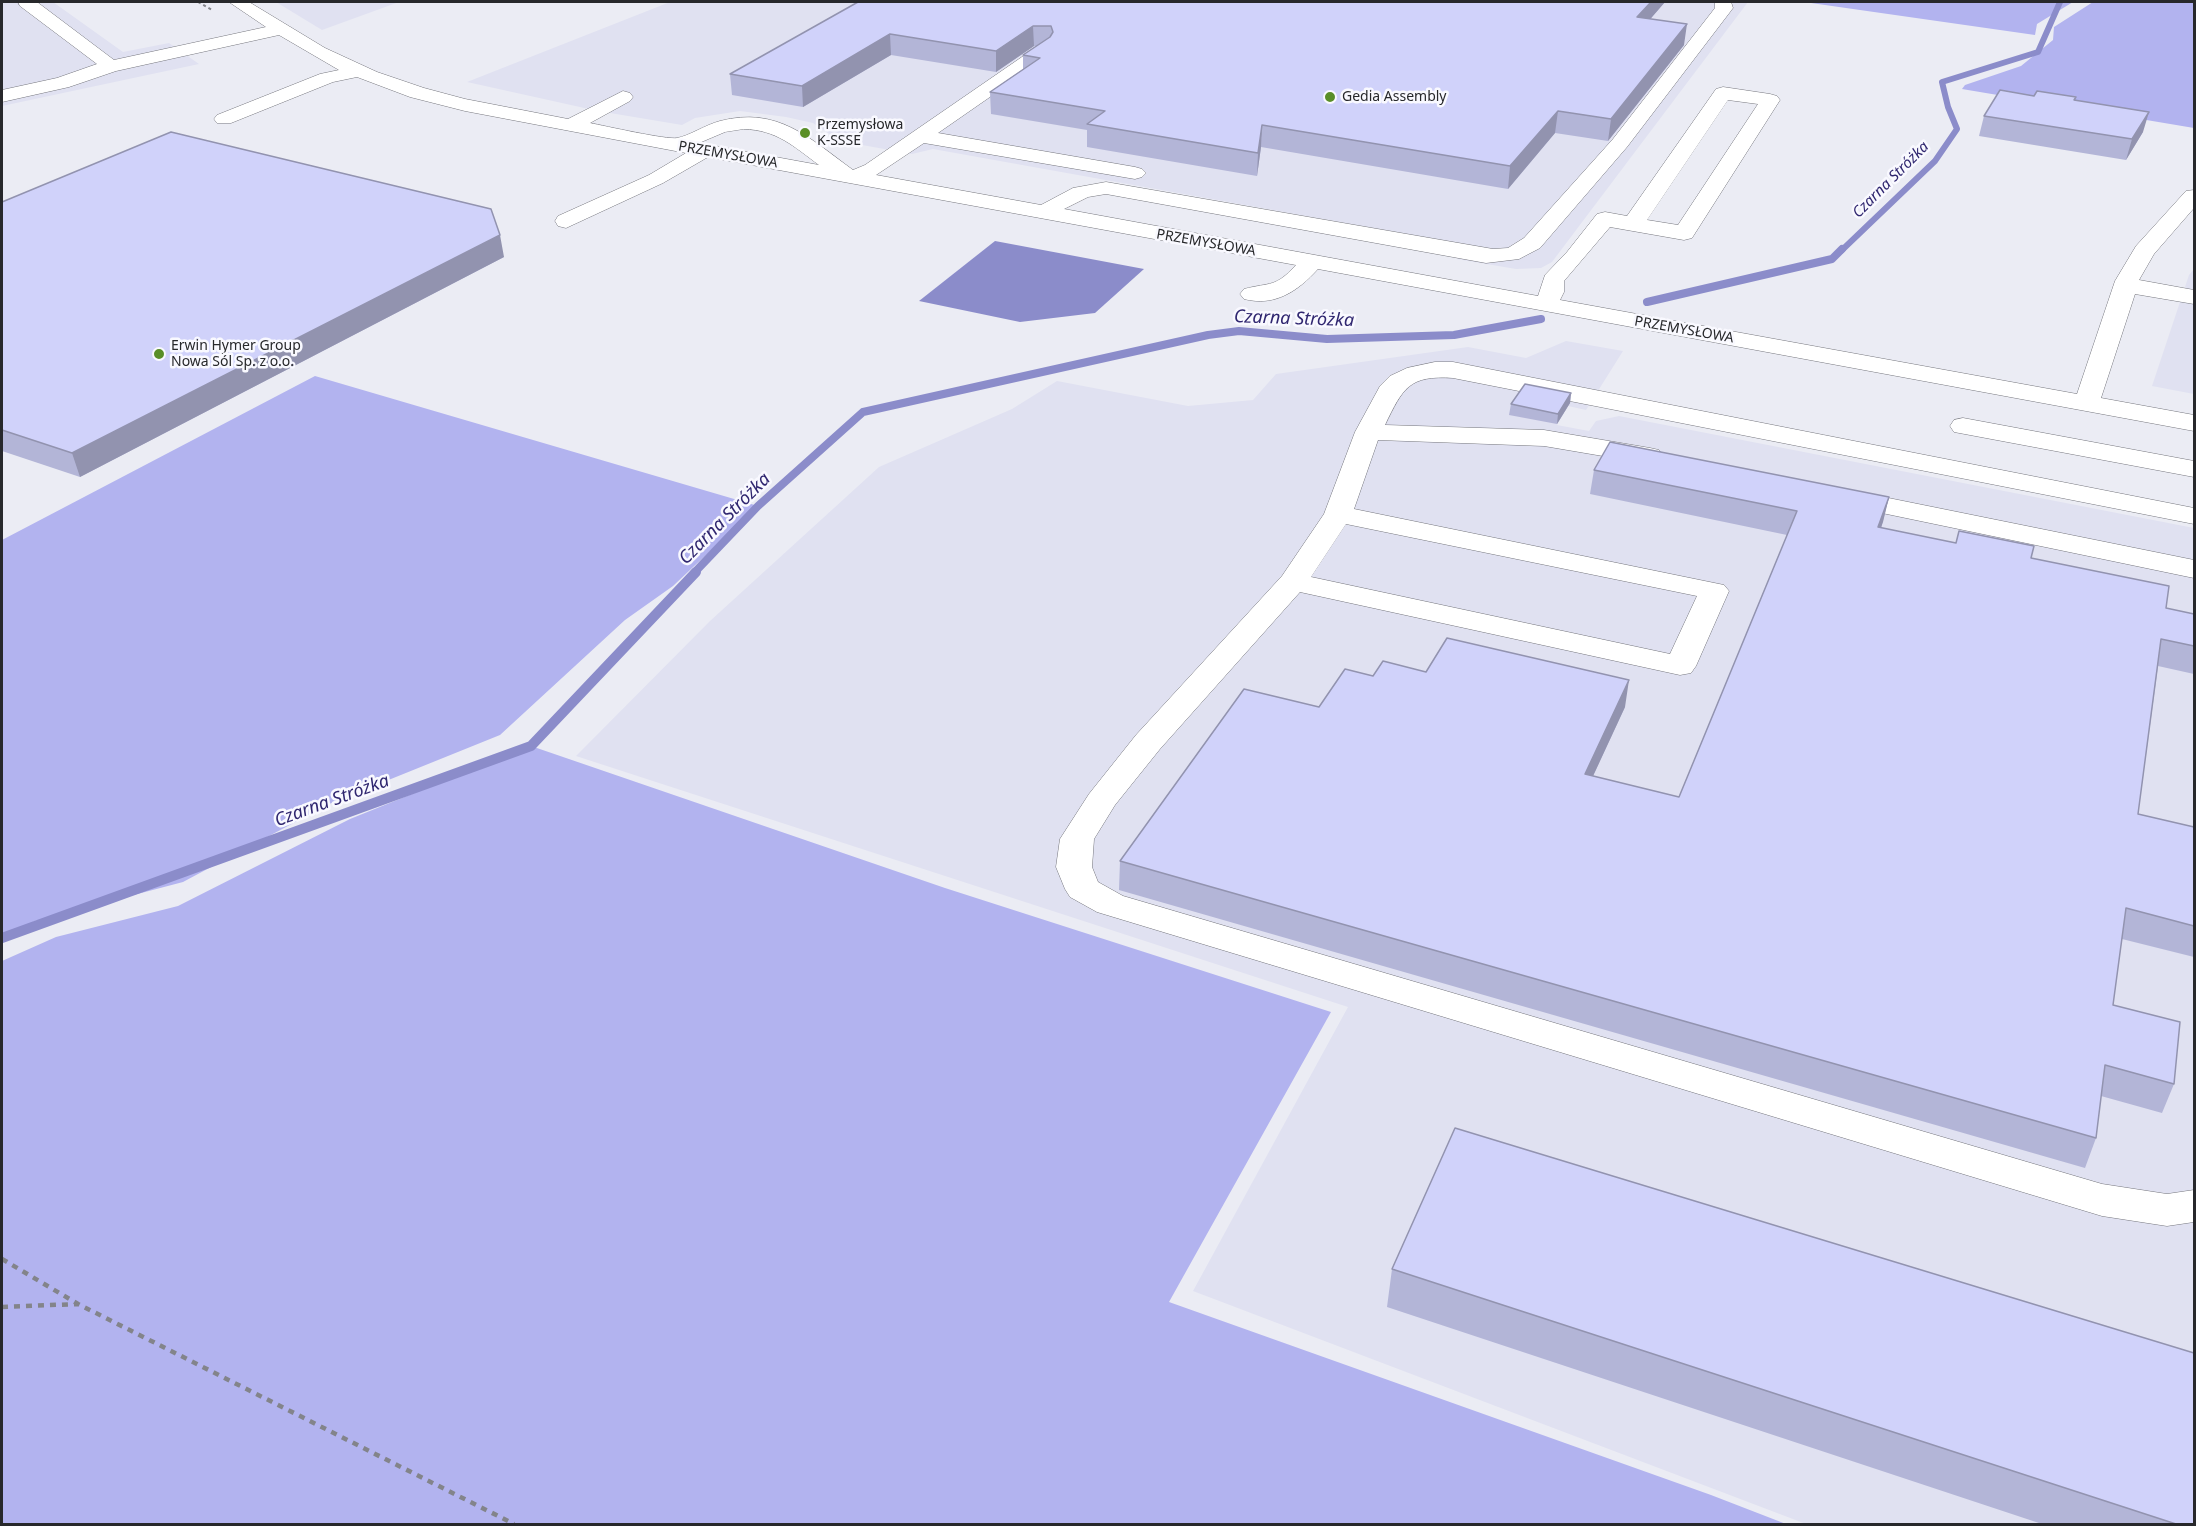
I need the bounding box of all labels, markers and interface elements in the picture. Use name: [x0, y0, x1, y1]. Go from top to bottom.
place label: Gedia Assembly: [1342, 89, 1447, 105]
marker: Gedia Assembly: [1323, 90, 1337, 104]
place label: Przemysłowa K-SSSE: [817, 117, 903, 150]
marker: Przemysłowa K-SSSE: [798, 126, 812, 140]
street label: PRZEMYSŁOWA: [677, 138, 779, 172]
water label: Czarna Stróżka: [1849, 138, 1933, 222]
street label: PRZEMYSŁOWA: [1155, 226, 1257, 260]
water label: Czarna Stróżka: [1234, 306, 1354, 332]
street label: PRZEMYSŁOWA: [1633, 313, 1735, 347]
place label: Erwin Hymer Group Nowa Sól Sp. z o.o.: [171, 338, 301, 370]
marker: Erwin Hymer Group Nowa Sól Sp. z o.o.: [152, 347, 166, 361]
water label: Czarna Stróżka: [675, 469, 775, 569]
water label: Czarna Stróżka: [272, 770, 392, 832]

